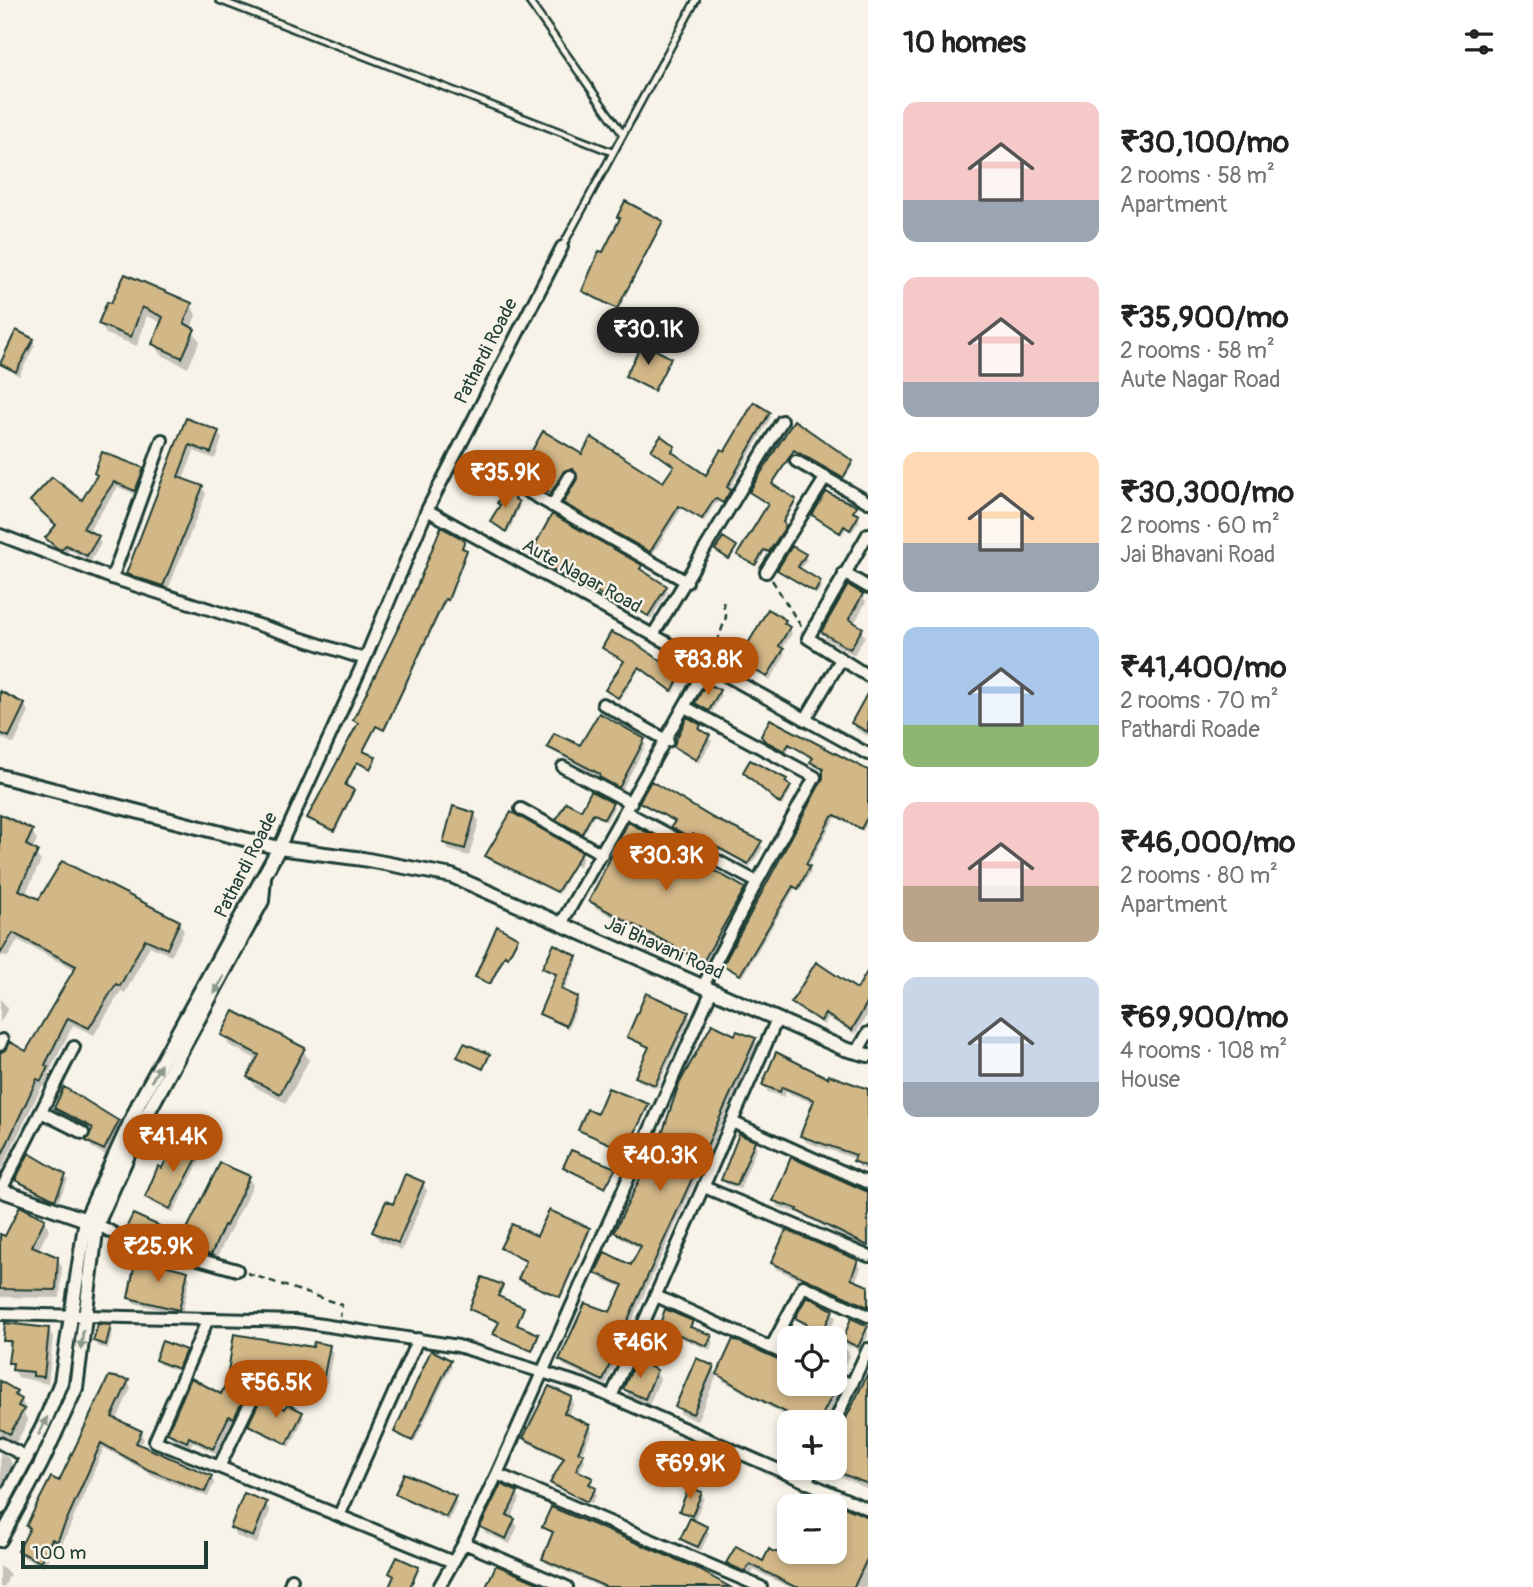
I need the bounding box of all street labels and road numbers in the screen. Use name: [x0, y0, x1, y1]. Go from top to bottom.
street label: Pathardi Roade: [449, 294, 523, 408]
street label: Aute Nagar Road: [518, 533, 646, 619]
street label: Pathardi Roade: [209, 808, 283, 922]
street label: Jai Bhavani Road: [600, 911, 728, 985]

